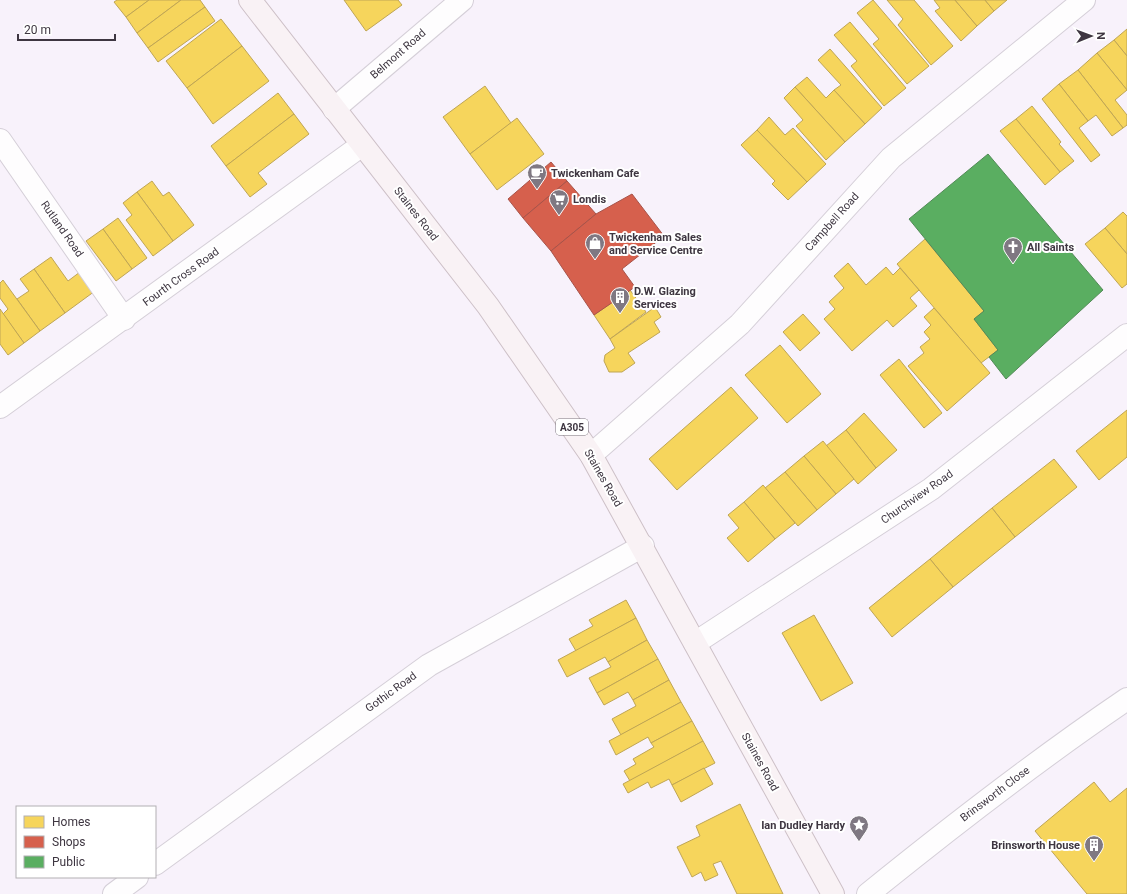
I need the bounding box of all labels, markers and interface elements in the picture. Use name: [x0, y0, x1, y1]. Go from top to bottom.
scale bar: [18, 16, 115, 42]
north arrow: [1071, 16, 1111, 56]
text: 20 m: [24, 23, 51, 37]
street label: Belmont Road: [368, 26, 428, 82]
text: N: [1094, 32, 1107, 40]
cafe icon: Twickenham Cafe: [526, 162, 548, 190]
place label: Twickenham Cafe: [551, 167, 639, 180]
street label: Staines Road: [391, 185, 441, 243]
supermarket icon: Londis: [548, 188, 570, 216]
street label: Campbell Road: [802, 190, 862, 254]
place label: Londis: [573, 193, 606, 206]
street label: Rutland Road: [38, 199, 86, 259]
place label: Twickenham Sales and Service Centre: [609, 231, 703, 257]
shop icon: Twickenham Sales and Service Centre: [584, 232, 606, 260]
church icon: All Saints: [1002, 236, 1024, 264]
place label: All Saints: [1027, 241, 1074, 254]
street label: Fourth Cross Road: [140, 245, 222, 309]
place label: D.W. Glazing Services: [634, 285, 696, 311]
building icon: D.W. Glazing Services: [609, 286, 631, 314]
road number: A305: [556, 419, 588, 435]
street label: Staines Road: [581, 447, 625, 509]
street label: Churchview Road: [879, 467, 955, 527]
street label: Gothic Road: [363, 669, 419, 715]
street label: Staines Road: [739, 731, 781, 793]
street label: Brinsworth Close: [958, 764, 1032, 824]
legend: [16, 806, 156, 878]
place icon: Ian Dudley Hardy: [848, 814, 870, 842]
text: Homes: [52, 815, 90, 829]
place label: Ian Dudley Hardy: [761, 819, 845, 832]
building icon: Brinsworth House: [1083, 834, 1105, 862]
text: Shops: [52, 835, 86, 849]
place label: Brinsworth House: [991, 839, 1080, 852]
text: Public: [52, 855, 85, 869]

